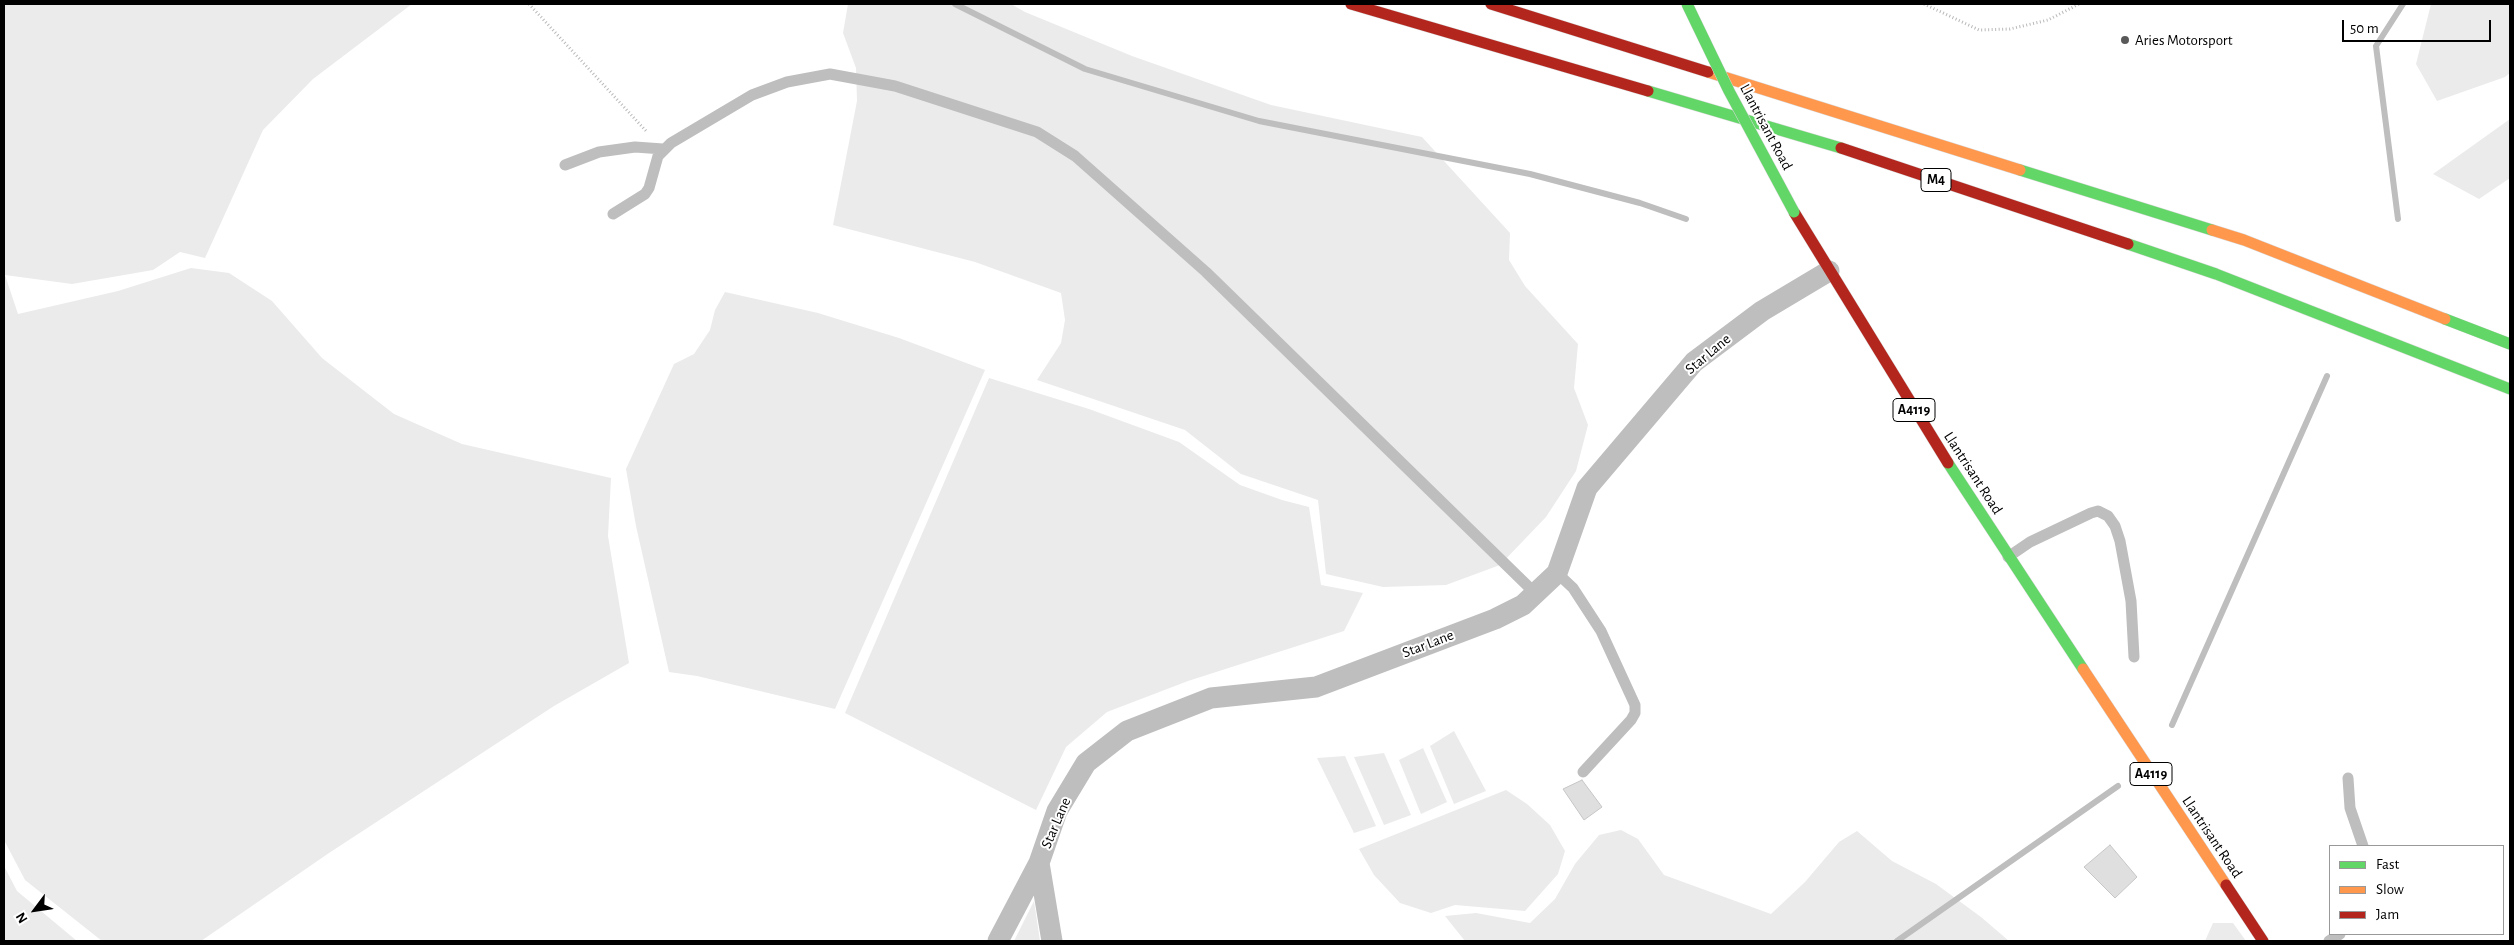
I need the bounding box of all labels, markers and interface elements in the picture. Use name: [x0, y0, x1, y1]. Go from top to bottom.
scale bar: [2344, 10, 2493, 42]
text: 50 m: [2350, 21, 2379, 36]
place label: Aries Motorsport: [2135, 31, 2232, 49]
marker: Aries Motorsport: [2119, 34, 2131, 46]
street label: Llantrisant Road: [1736, 81, 1796, 173]
road number: M4: [1921, 168, 1951, 192]
street label: Star Lane: [1682, 330, 1734, 378]
road number: A4119: [1893, 398, 1935, 422]
street label: Llantrisant Road: [1940, 428, 2006, 518]
street label: Star Lane: [1400, 626, 1456, 662]
road number: A4119: [2130, 762, 2172, 786]
street label: Llantrisant Road: [2178, 793, 2246, 881]
street label: Star Lane: [1037, 795, 1075, 851]
legend: [2329, 845, 2504, 935]
text: Fast: [2376, 857, 2399, 872]
text: Slow: [2376, 882, 2404, 897]
north arrow: [10, 885, 60, 935]
text: Jam: [2376, 907, 2399, 922]
text: N: [14, 910, 31, 926]

